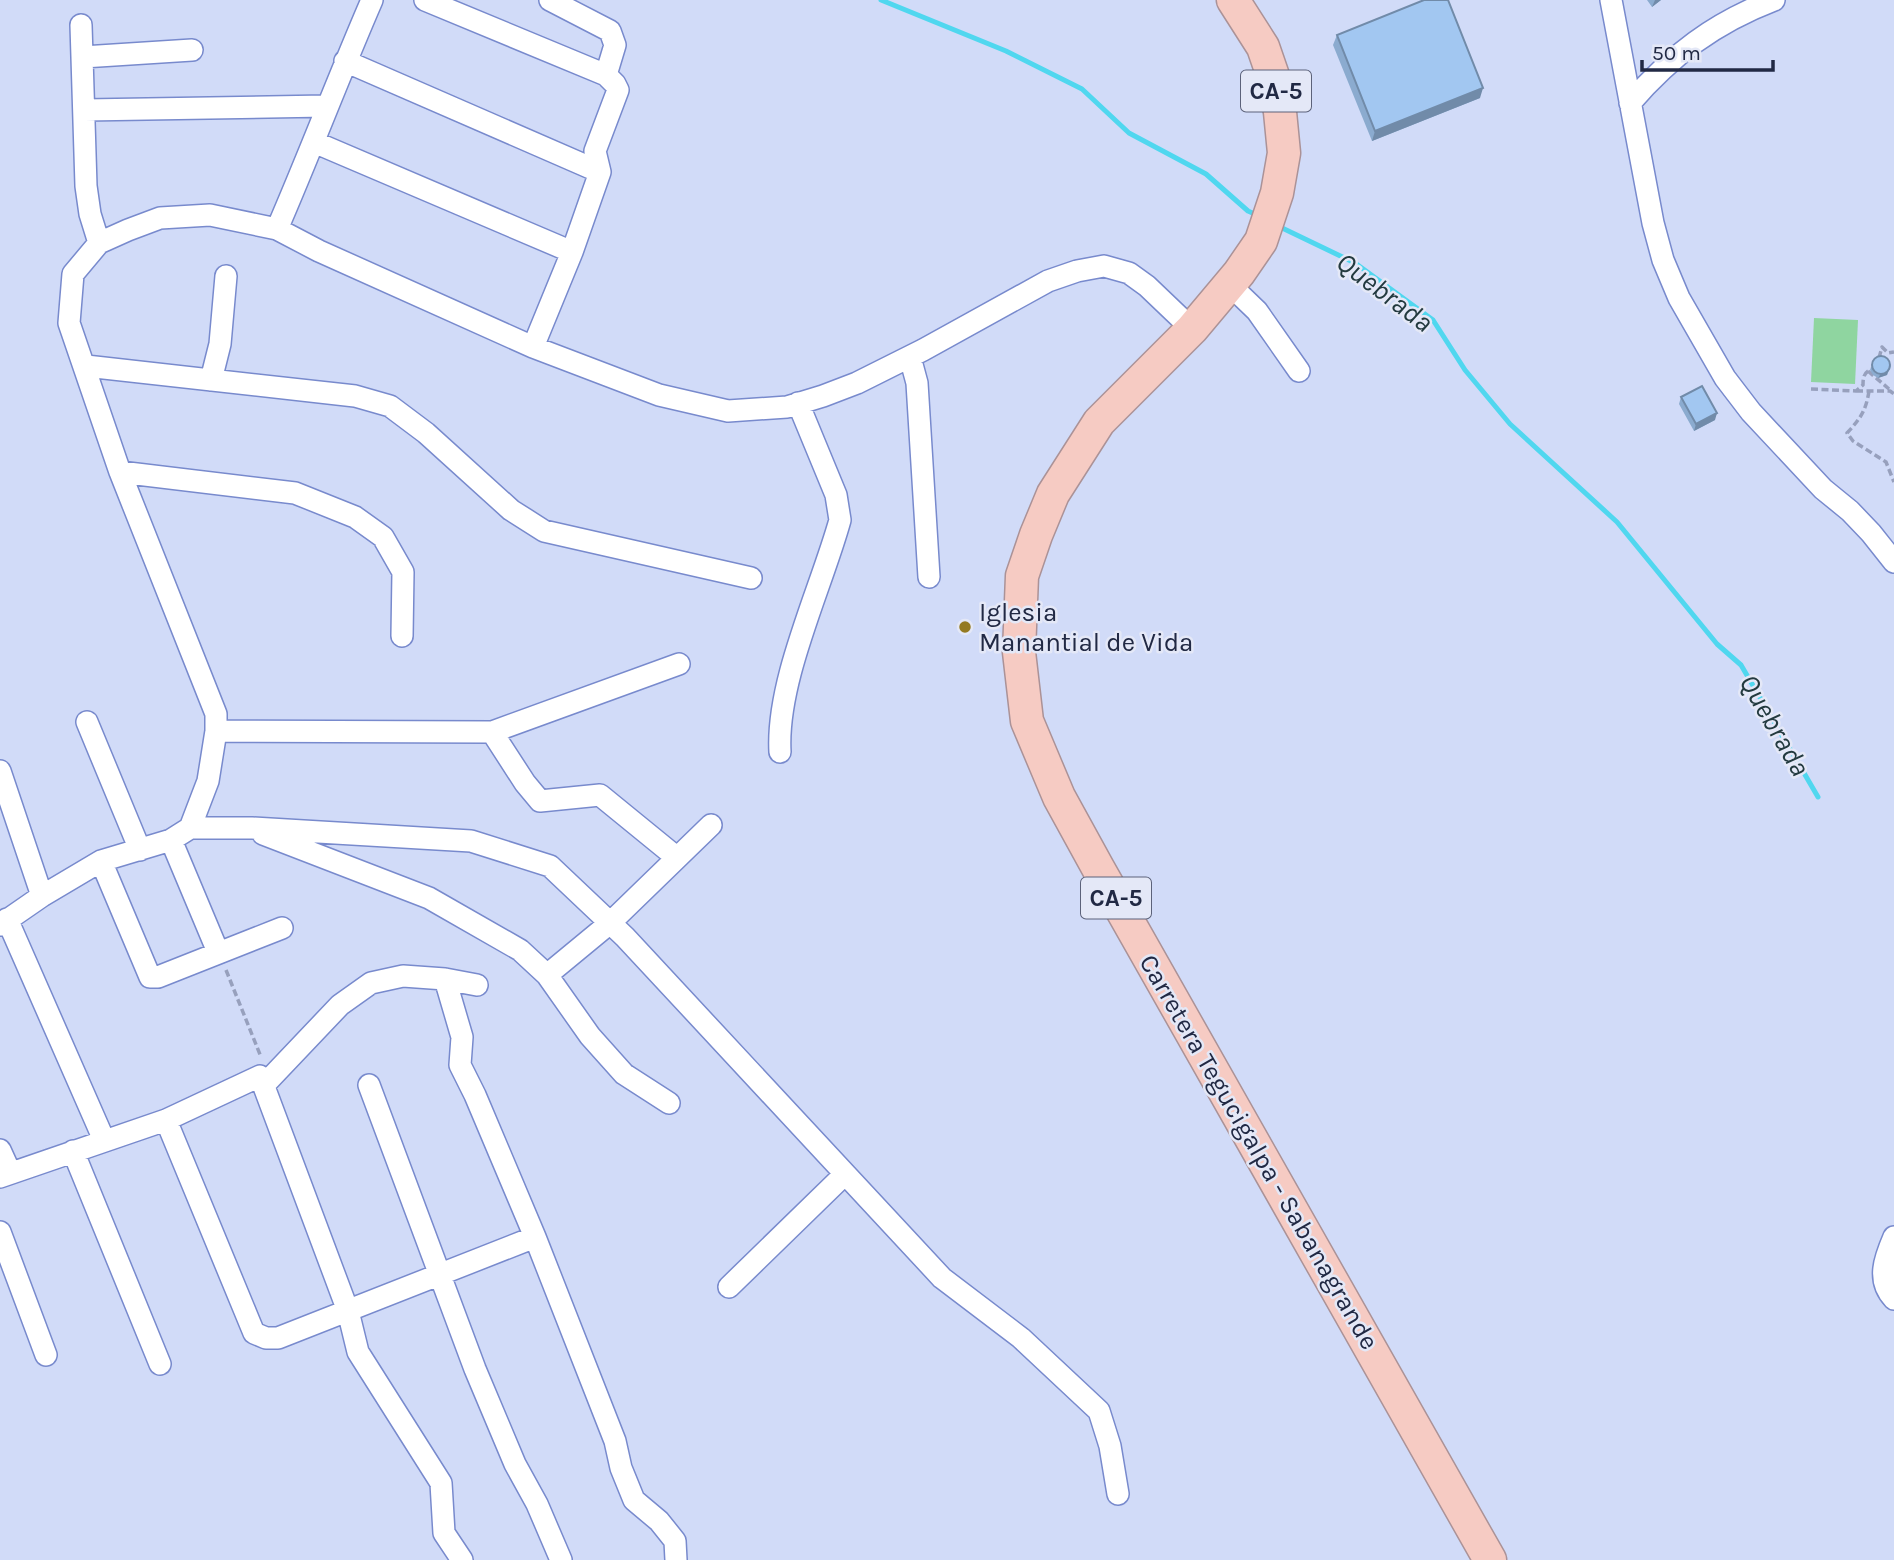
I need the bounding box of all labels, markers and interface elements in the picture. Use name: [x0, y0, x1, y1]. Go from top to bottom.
scale bar: [1642, 28, 1773, 72]
text: 50 m: [1652, 41, 1701, 65]
road number: CA-5: [1241, 70, 1311, 112]
water label: Quebrada: [1330, 245, 1440, 339]
place label: Iglesia Manantial de Vida: [979, 597, 1193, 658]
marker: Iglesia Manantial de Vida: [957, 619, 973, 635]
water label: Quebrada: [1733, 668, 1817, 782]
road number: CA-5: [1081, 877, 1151, 918]
street label: Carretera Tegucigalpa - Sabanagrande: [1133, 949, 1385, 1355]

